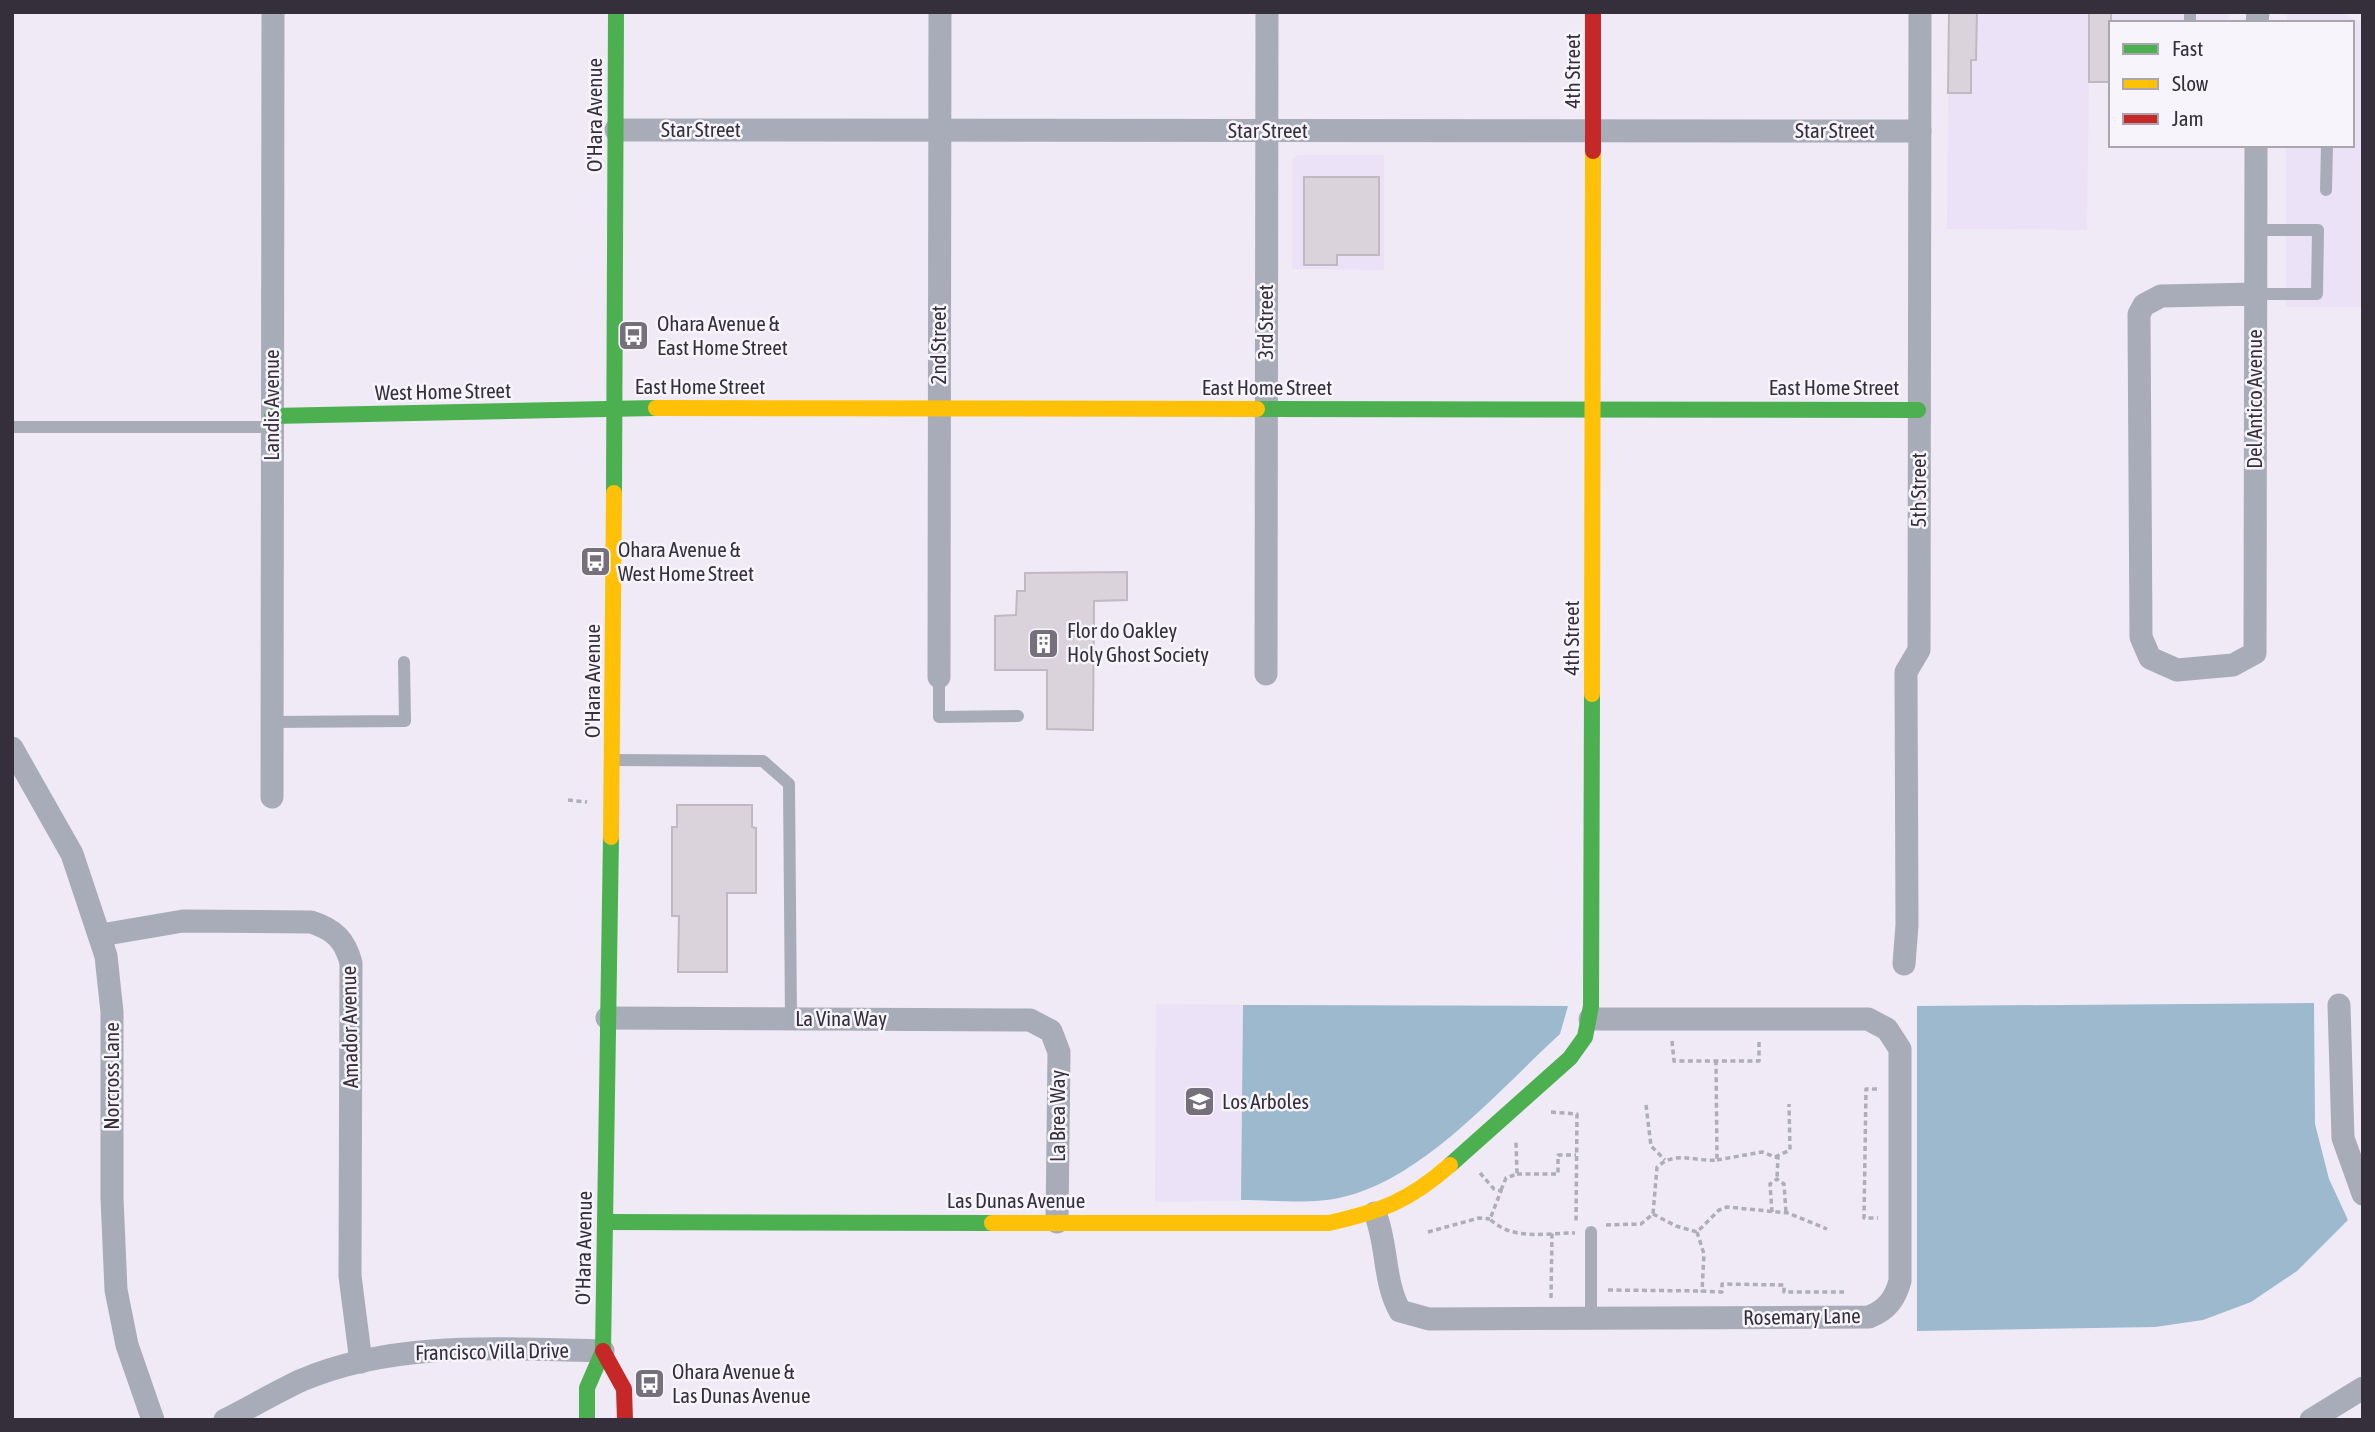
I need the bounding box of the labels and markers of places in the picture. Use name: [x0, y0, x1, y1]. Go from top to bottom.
place label: Ohara Avenue & East Home Street: [657, 311, 788, 359]
bus stop icon: Ohara Avenue & East Home Street: [617, 319, 651, 353]
place label: Ohara Avenue & West Home Street: [618, 537, 754, 585]
bus stop icon: Ohara Avenue & West Home Street: [578, 545, 612, 579]
place label: Flor do Oakley Holy Ghost Society: [1067, 618, 1209, 666]
building icon: Flor do Oakley Holy Ghost Society: [1027, 626, 1061, 660]
school or university icon: Los Arboles: [1182, 1085, 1216, 1119]
place label: Los Arboles: [1222, 1089, 1309, 1113]
place label: Ohara Avenue & Las Dunas Avenue: [672, 1359, 810, 1407]
bus stop icon: Ohara Avenue & Las Dunas Avenue: [632, 1367, 666, 1401]

